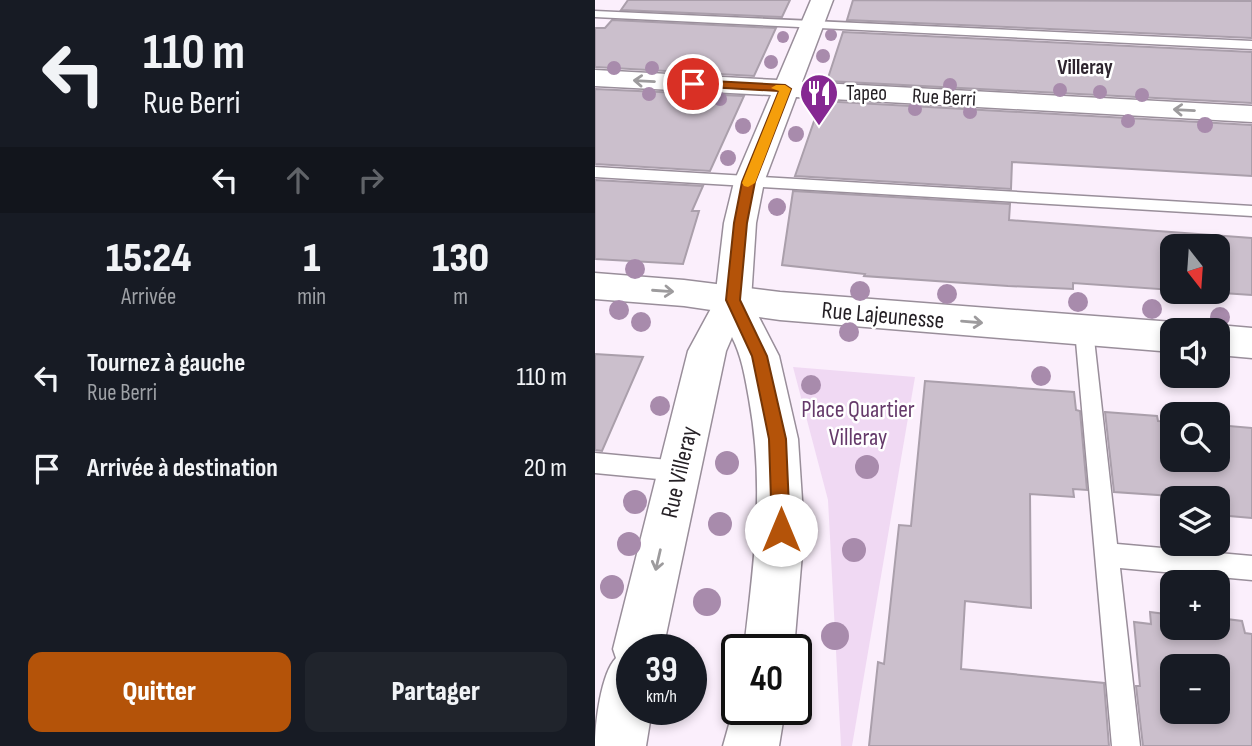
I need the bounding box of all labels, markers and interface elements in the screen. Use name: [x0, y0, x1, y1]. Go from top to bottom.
text: 110 m: [143, 24, 245, 83]
icon: left: [28, 28, 119, 119]
pin: [663, 54, 723, 114]
district label: Villeray: [1057, 55, 1113, 80]
icon: arrive: [674, 65, 712, 103]
restaurant icon: Tapeo: [798, 72, 840, 127]
one-way arrow: [633, 74, 655, 87]
place label: Tapeo: [846, 81, 887, 106]
street label: Rue Berri: [911, 83, 977, 112]
text: Rue Berri: [143, 84, 241, 123]
one-way arrow: [1173, 103, 1196, 116]
icon: left: [206, 161, 244, 199]
icon: ahead: [279, 161, 317, 199]
icon: right: [352, 161, 390, 199]
text: 15:24: [106, 233, 192, 284]
text: 1: [303, 233, 320, 284]
text: 130: [432, 233, 489, 284]
north arrow: [1160, 234, 1230, 304]
map controls: [1160, 234, 1230, 724]
text: Arrivée: [121, 283, 176, 311]
text: min: [297, 283, 326, 311]
text: m: [453, 283, 468, 311]
one-way arrow: [651, 285, 674, 298]
street label: Rue Lajeunesse: [820, 296, 946, 335]
one-way arrow: [960, 315, 983, 328]
button: sound: [1160, 318, 1230, 388]
text: Tournez à gauche: [87, 348, 245, 379]
icon: left: [28, 359, 66, 397]
text: 110 m: [516, 362, 567, 393]
text: Rue Berri: [87, 379, 157, 407]
park label: Place Quartier Villeray: [801, 395, 915, 452]
button: search: [1160, 402, 1230, 472]
street label: Rue Villeray: [655, 423, 704, 521]
icon: arrive: [28, 450, 66, 488]
text: Arrivée à destination: [87, 453, 278, 484]
text: 20 m: [524, 453, 567, 484]
button: layers: [1160, 486, 1230, 556]
position arrow: [744, 493, 818, 567]
one-way arrow: [651, 548, 664, 571]
button: +: [1160, 570, 1230, 640]
speed limit sign: 40: [721, 634, 812, 725]
text: 39: [645, 649, 678, 692]
button: Quitter: [28, 652, 291, 732]
button: Partager: [305, 652, 567, 732]
button: −: [1160, 654, 1230, 724]
text: km/h: [646, 686, 677, 707]

